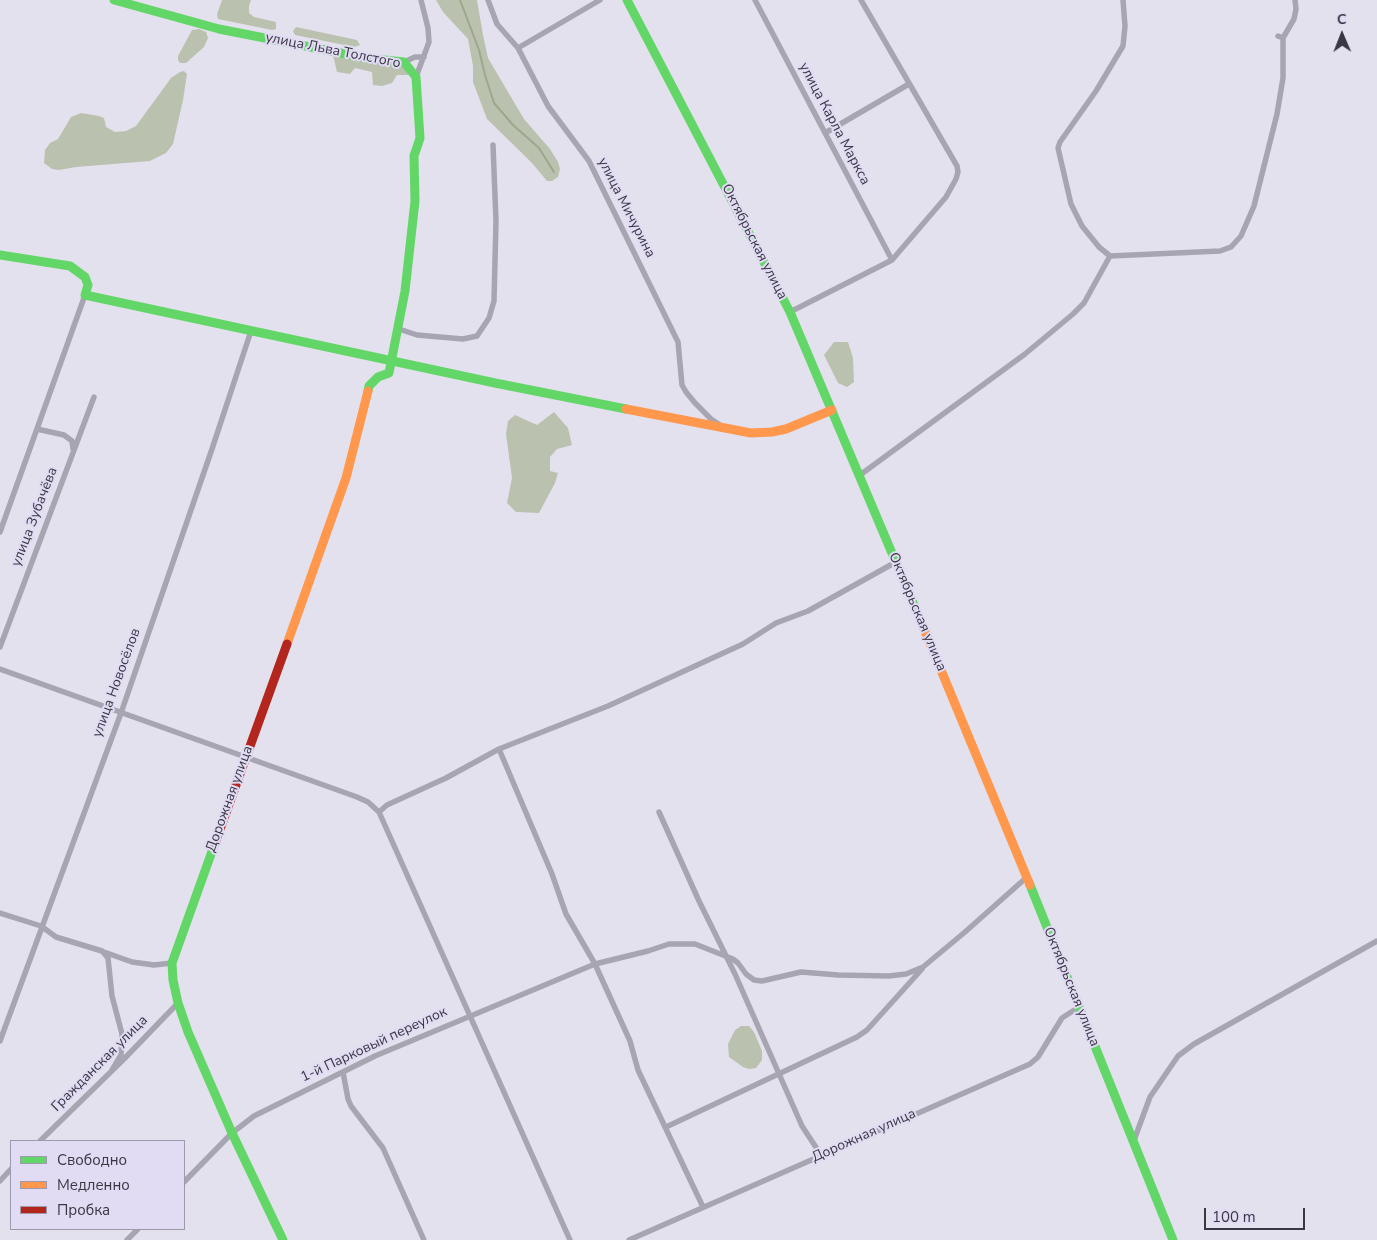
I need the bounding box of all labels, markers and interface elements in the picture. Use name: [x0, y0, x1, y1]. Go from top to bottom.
north arrow: [1317, 10, 1367, 60]
text: С: [1337, 10, 1347, 29]
street label: улица Льва Толстого: [264, 30, 402, 72]
street label: улица Карла Маркса: [795, 60, 873, 188]
street label: улица Мичурина: [594, 155, 658, 261]
street label: Октябрьская улица: [718, 181, 790, 303]
street label: улица Зубачёва: [8, 465, 62, 569]
street label: Октябрьская улица: [884, 550, 950, 674]
street label: улица Новосёлов: [90, 626, 144, 740]
street label: Дорожная улица: [203, 744, 257, 854]
street label: Октябрьская улица: [1039, 925, 1103, 1049]
street label: 1-й Парковый переулок: [298, 1004, 450, 1086]
street label: Гражданская улица: [48, 1012, 152, 1116]
street label: Дорожная улица: [809, 1106, 919, 1166]
legend: [10, 1140, 185, 1230]
text: Свободно: [57, 1150, 127, 1170]
text: Медленно: [57, 1175, 130, 1195]
scale bar: [1207, 1198, 1308, 1230]
text: Пробка: [57, 1200, 110, 1220]
text: 100 m: [1212, 1207, 1256, 1227]

